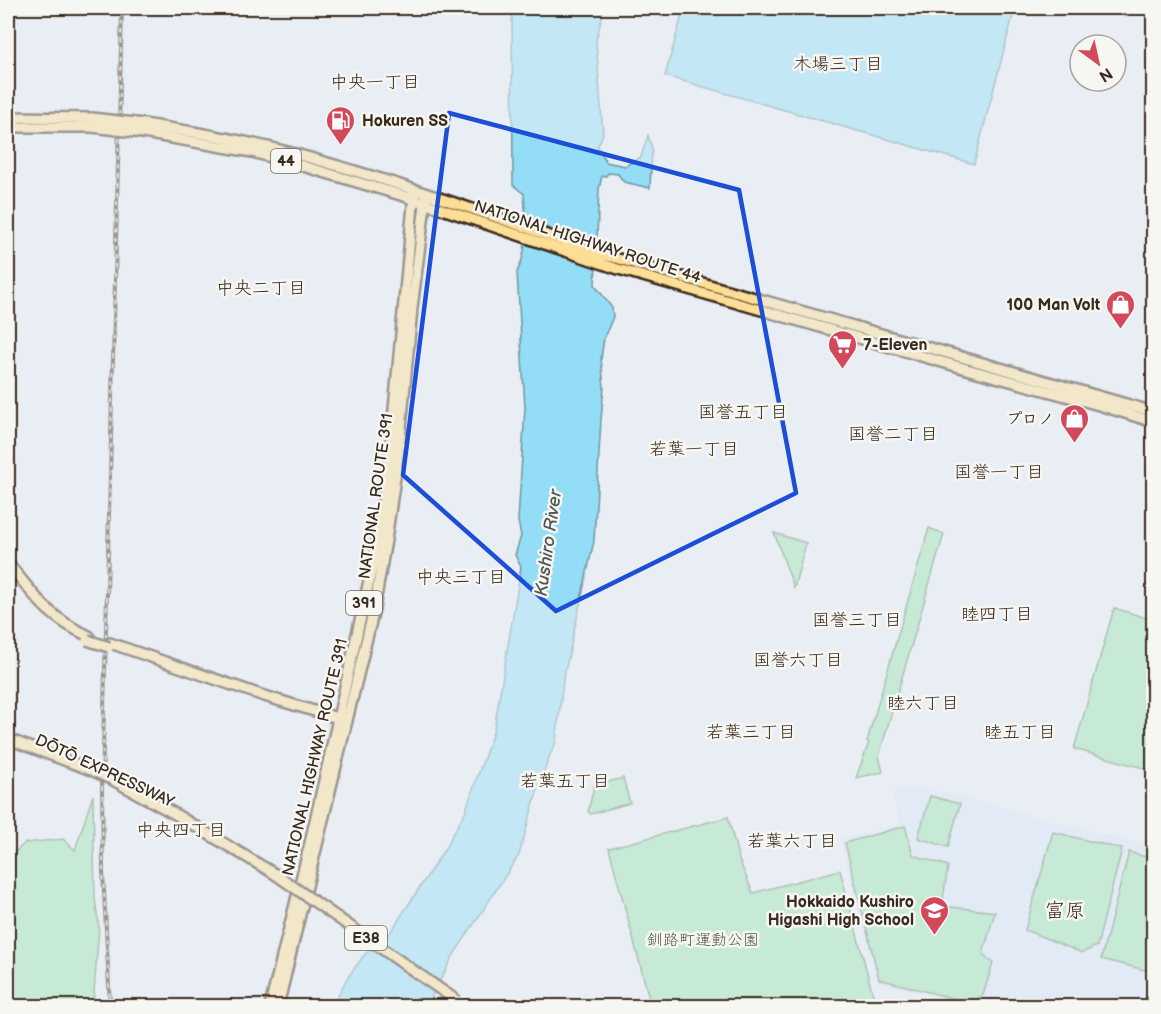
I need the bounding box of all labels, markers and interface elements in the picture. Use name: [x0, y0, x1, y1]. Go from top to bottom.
north arrow: [1068, 33, 1128, 93]
district label: 木場三丁目: [793, 54, 883, 75]
text: N: [1095, 63, 1116, 86]
district label: 中央一丁目: [330, 72, 420, 93]
fuel station icon: Hokuren SS: [325, 104, 357, 146]
place label: Hokuren SS: [362, 112, 448, 131]
road number: 44: [271, 149, 301, 173]
street label: NATIONAL HIGHWAY ROUTE 44: [472, 197, 704, 288]
district label: 中央二丁目: [216, 278, 306, 299]
shop icon: 100 Man Volt: [1105, 288, 1137, 330]
place label: 100 Man Volt: [1006, 296, 1101, 315]
supermarket icon: 7-Eleven: [826, 328, 858, 370]
place label: 7-Eleven: [863, 336, 927, 355]
district label: 国誉五丁目: [698, 402, 788, 423]
shop icon: プロノ: [1059, 402, 1091, 444]
place label: プロノ: [1006, 410, 1054, 429]
street label: NATIONAL ROUTE 391: [355, 412, 398, 580]
district label: 国誉二丁目: [848, 424, 938, 445]
district label: 若葉一丁目: [649, 439, 739, 460]
district label: 国誉一丁目: [954, 462, 1044, 483]
water label: Kushiro River: [531, 487, 567, 598]
district label: 中央三丁目: [416, 567, 506, 588]
road number: 391: [346, 591, 382, 615]
district label: 睦四丁目: [961, 604, 1033, 625]
district label: 国誉三丁目: [812, 610, 902, 631]
street label: NATIONAL HIGHWAY ROUTE 391: [279, 637, 352, 878]
district label: 国誉六丁目: [753, 650, 843, 671]
district label: 睦六丁目: [887, 693, 959, 714]
district label: 若葉三丁目: [706, 722, 796, 743]
district label: 睦五丁目: [984, 722, 1056, 743]
street label: DŌTŌ EXPRESSWAY: [32, 730, 178, 812]
district label: 若葉五丁目: [520, 771, 610, 792]
district label: 中央四丁目: [136, 820, 226, 841]
district label: 若葉六丁目: [747, 831, 837, 852]
place label: Hokkaido Kushiro Higashi High School: [768, 893, 914, 930]
school or university icon: Hokkaido Kushiro Higashi High School: [919, 894, 951, 936]
district label: 富原: [1045, 899, 1085, 923]
road number: E38: [345, 926, 387, 950]
park label: 釧路町運動公園: [647, 931, 759, 950]

